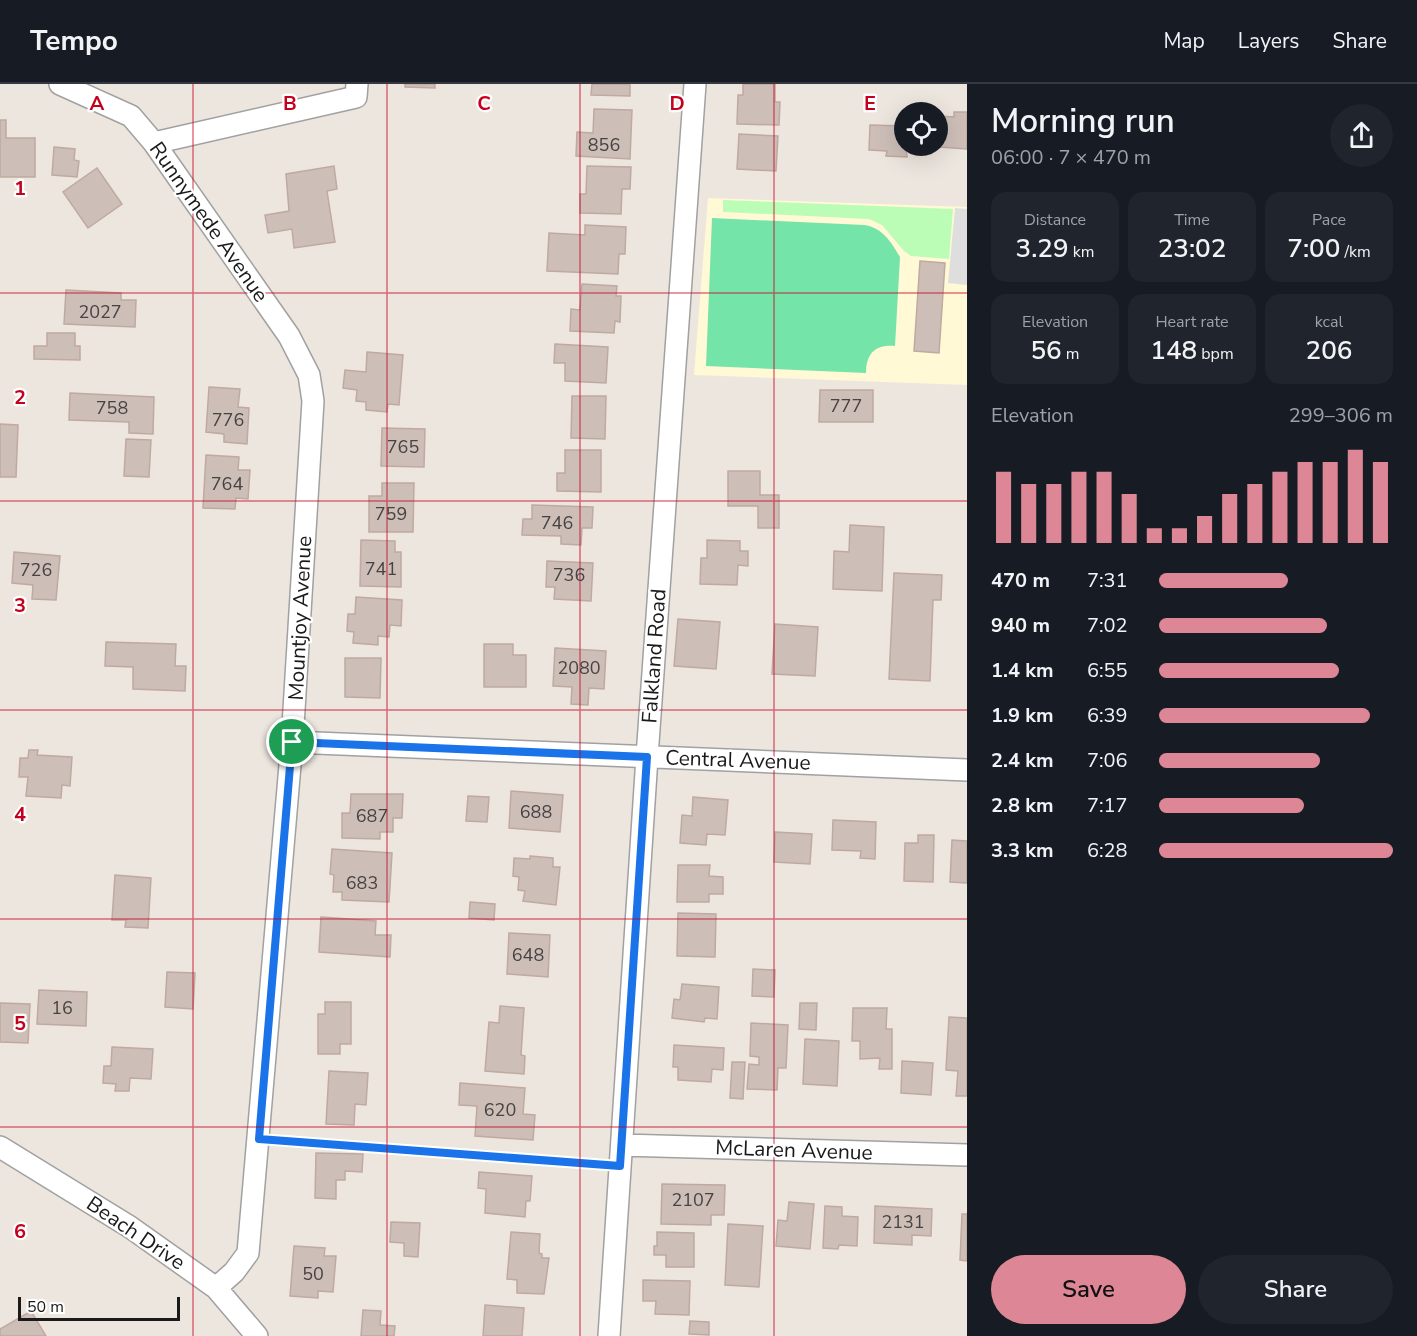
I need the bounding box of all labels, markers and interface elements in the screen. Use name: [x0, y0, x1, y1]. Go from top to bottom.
text: Tempo: [30, 22, 118, 60]
text: Map: [1163, 27, 1205, 55]
text: Layers: [1238, 27, 1299, 55]
text: Share: [1332, 27, 1387, 55]
text: A: [90, 90, 105, 117]
text: B: [283, 90, 297, 117]
text: C: [477, 90, 491, 117]
text: D: [669, 90, 685, 117]
text: E: [864, 90, 876, 117]
text: Morning run: [991, 99, 1175, 144]
map controls: [894, 102, 948, 156]
button: locate: [894, 102, 948, 156]
button: share: [1330, 104, 1393, 167]
house number: 856: [588, 133, 620, 157]
street label: Runnymede Avenue: [143, 136, 275, 308]
text: 06:00 · 7 × 470 m: [991, 144, 1151, 171]
text: 1: [14, 175, 26, 202]
text: Distance: [1024, 209, 1086, 231]
text: Time: [1174, 209, 1210, 231]
text: Pace: [1312, 209, 1346, 231]
text: 3.29: [1016, 231, 1069, 266]
text: 23:02: [1158, 231, 1226, 266]
text: 7:00: [1287, 231, 1340, 266]
text: km: [1069, 241, 1094, 263]
text: /km: [1340, 241, 1371, 263]
house number: 2027: [78, 300, 122, 324]
text: Elevation: [1022, 311, 1088, 333]
text: Heart rate: [1155, 311, 1229, 333]
text: kcal: [1315, 311, 1343, 333]
text: 56: [1030, 333, 1062, 368]
text: 148: [1150, 333, 1197, 368]
text: 206: [1306, 333, 1352, 368]
text: m: [1062, 343, 1080, 365]
text: bpm: [1197, 343, 1234, 365]
text: 2: [14, 384, 26, 411]
house number: 777: [830, 394, 862, 418]
house number: 758: [96, 396, 128, 420]
text: Elevation: [991, 402, 1074, 429]
text: 299–306 m: [1289, 402, 1393, 429]
house number: 776: [212, 408, 244, 432]
house number: 765: [387, 435, 419, 459]
house number: 764: [211, 472, 243, 496]
house number: 759: [375, 502, 407, 526]
house number: 746: [541, 511, 573, 535]
street label: Mountjoy Avenue: [282, 535, 318, 701]
house number: 741: [365, 557, 397, 581]
house number: 726: [20, 558, 52, 582]
house number: 736: [553, 563, 585, 587]
text: 470 m: [991, 567, 1050, 594]
text: 7:31: [1087, 567, 1128, 594]
street label: Falkland Road: [635, 588, 673, 724]
text: 3: [14, 592, 26, 619]
text: 940 m: [991, 612, 1050, 639]
text: 7:02: [1087, 612, 1128, 639]
house number: 2080: [557, 656, 601, 680]
text: 1.4 km: [991, 657, 1054, 684]
text: 6:55: [1087, 657, 1128, 684]
text: 1.9 km: [991, 702, 1054, 729]
text: 6:39: [1087, 702, 1128, 729]
pin: [266, 716, 317, 767]
icon: arrive: [275, 725, 308, 758]
street label: Central Avenue: [665, 743, 811, 777]
text: 2.4 km: [991, 747, 1054, 774]
text: 7:06: [1087, 747, 1128, 774]
text: 2.8 km: [991, 792, 1054, 819]
text: 7:17: [1087, 792, 1128, 819]
house number: 688: [520, 800, 552, 824]
text: 4: [14, 801, 26, 828]
house number: 687: [356, 804, 388, 828]
text: 3.3 km: [991, 837, 1054, 864]
text: 6:28: [1087, 837, 1128, 864]
house number: 683: [346, 871, 378, 895]
house number: 648: [512, 943, 544, 967]
house number: 16: [51, 996, 73, 1020]
text: 5: [14, 1010, 26, 1037]
house number: 620: [484, 1098, 516, 1122]
street label: McLaren Avenue: [715, 1133, 873, 1167]
house number: 2107: [671, 1188, 715, 1212]
street label: Beach Drive: [81, 1190, 191, 1276]
house number: 2131: [881, 1210, 925, 1234]
text: 6: [14, 1218, 26, 1245]
button: Save: [991, 1255, 1186, 1324]
button: Share: [1198, 1255, 1393, 1324]
house number: 50: [302, 1262, 324, 1286]
scale bar: [18, 1294, 180, 1322]
text: 50 m: [27, 1296, 64, 1318]

